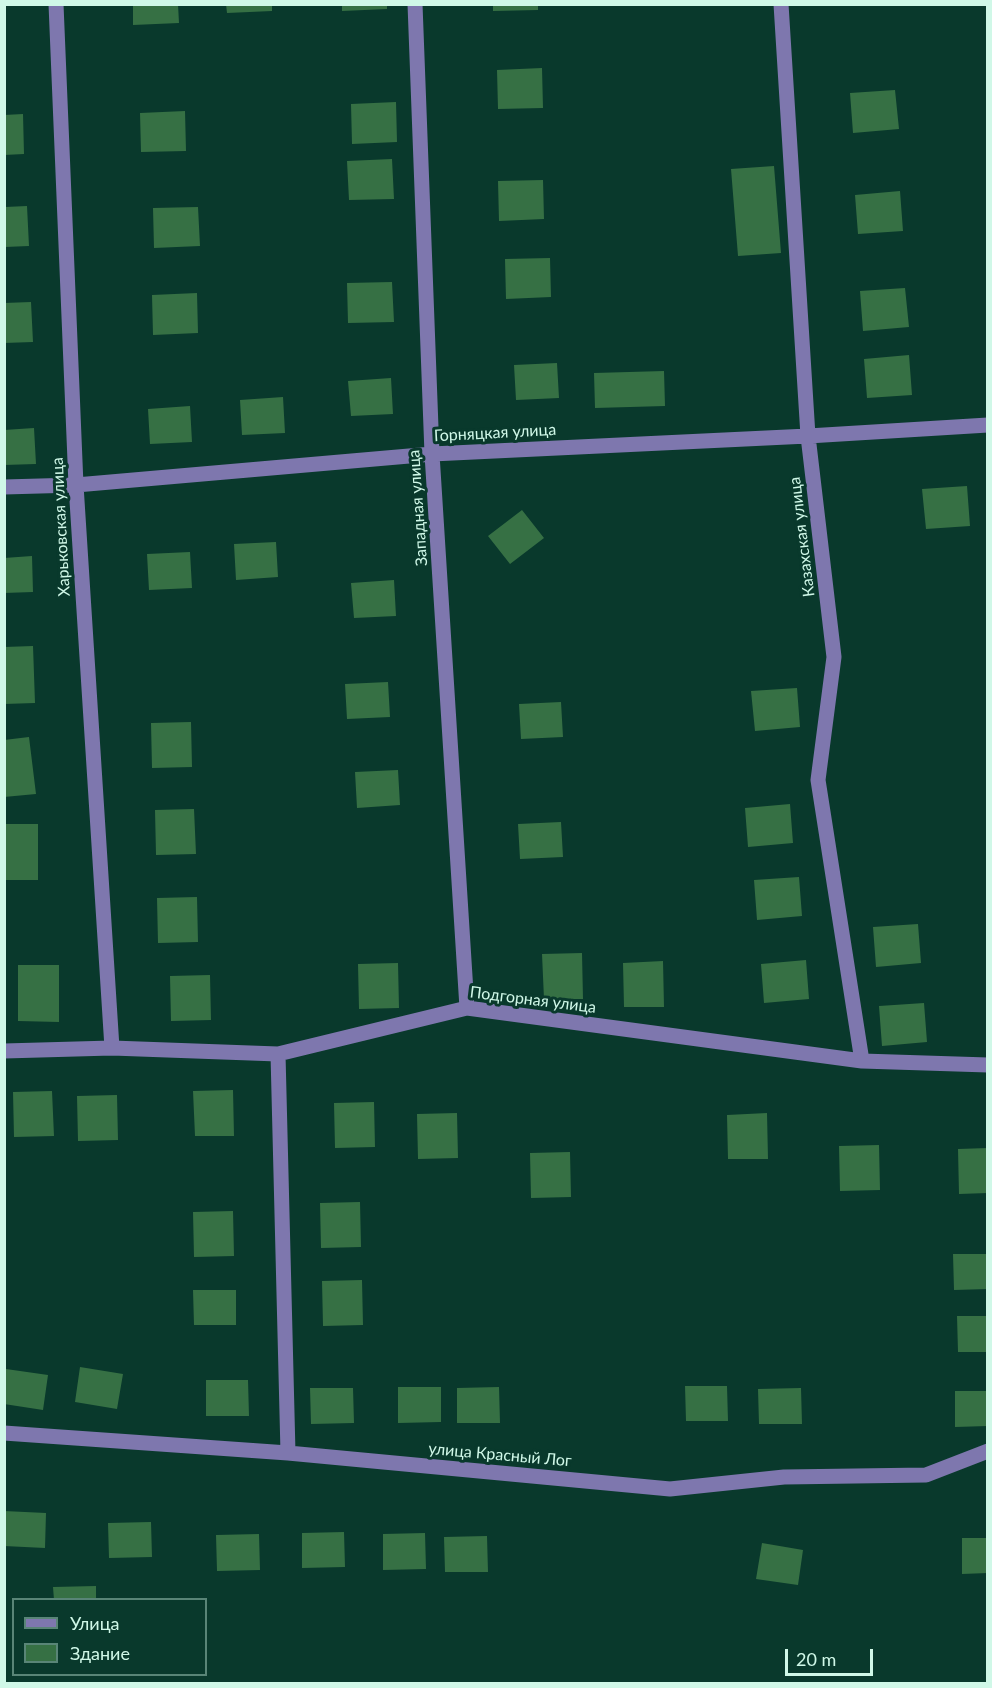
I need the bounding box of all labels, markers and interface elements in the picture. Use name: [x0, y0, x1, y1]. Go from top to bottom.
street label: Горняцкая улица: [433, 420, 557, 446]
street label: Западная улица: [404, 449, 432, 567]
street label: Харьковская улица: [48, 457, 74, 597]
street label: Казахская улица: [785, 476, 819, 598]
street label: Подгорная улица: [469, 983, 597, 1017]
street label: улица Красный Лог: [428, 1439, 572, 1471]
legend: [12, 1598, 207, 1676]
text: Улица: [70, 1612, 120, 1634]
scale bar: [788, 1637, 876, 1675]
text: Здание: [70, 1642, 130, 1664]
text: 20 m: [796, 1648, 836, 1670]

